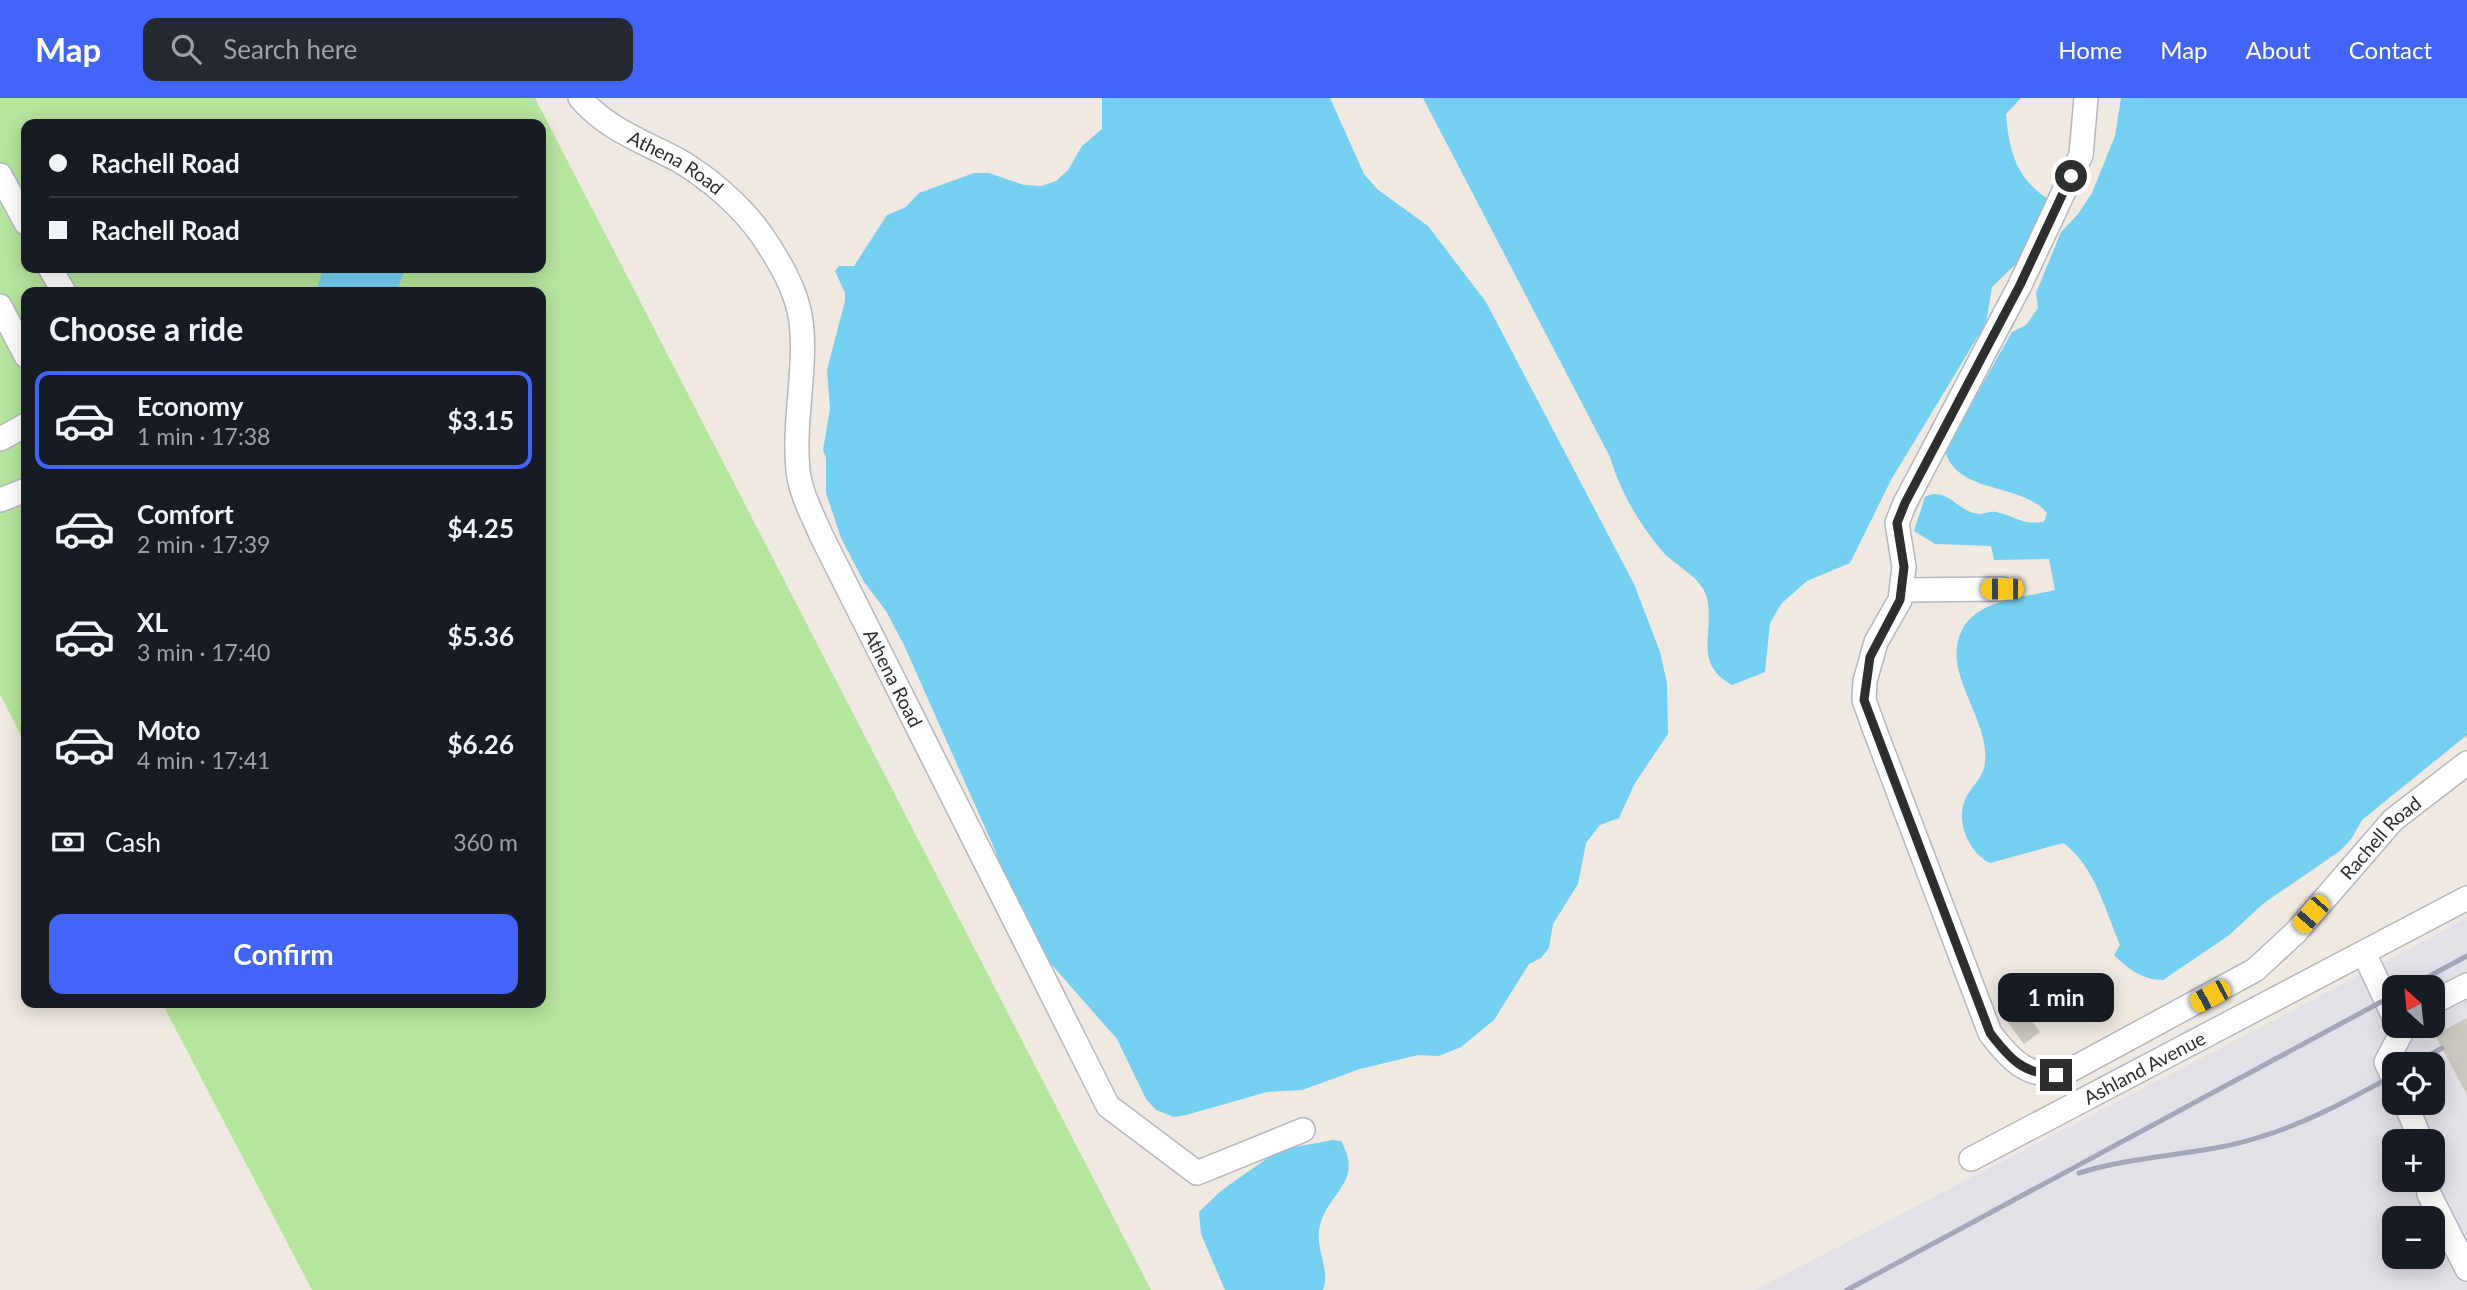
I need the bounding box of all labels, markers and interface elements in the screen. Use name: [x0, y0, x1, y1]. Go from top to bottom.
search box: [143, 18, 633, 81]
text: Map: [35, 29, 101, 69]
icon: search: [167, 30, 205, 68]
text: Search here: [223, 33, 357, 65]
text: Home: [2058, 35, 2122, 64]
text: Map: [2160, 35, 2208, 64]
text: About: [2246, 35, 2311, 64]
text: Contact: [2349, 35, 2432, 64]
street label: Athena Road: [624, 125, 728, 199]
text: Rachell Road: [91, 147, 240, 179]
route start: [2055, 160, 2087, 192]
text: Rachell Road: [91, 214, 240, 246]
text: Choose a ride: [49, 309, 243, 348]
icon: car: [53, 389, 116, 452]
text: Economy: [137, 390, 243, 422]
text: $3.15: [448, 404, 514, 436]
text: 1 min · 17:38: [137, 422, 270, 450]
icon: car: [53, 497, 116, 560]
text: Comfort: [137, 498, 234, 530]
text: $4.25: [448, 512, 514, 544]
text: 2 min · 17:39: [137, 530, 270, 558]
car: [1982, 579, 2024, 600]
icon: car: [53, 605, 116, 668]
text: XL: [137, 606, 168, 638]
text: $5.36: [448, 620, 514, 652]
street label: Athena Road: [859, 625, 928, 731]
text: 3 min · 17:40: [137, 638, 270, 666]
icon: car: [53, 713, 116, 776]
text: Moto: [137, 714, 200, 746]
text: $6.26: [448, 728, 514, 760]
text: 4 min · 17:41: [137, 746, 270, 774]
street label: Rachell Road: [2335, 791, 2425, 884]
icon: cash: [49, 823, 87, 861]
text: Cash: [105, 826, 161, 858]
text: 360 m: [453, 828, 518, 856]
car: [2290, 891, 2333, 937]
button: Confirm: [49, 914, 518, 994]
callout: 1 min: [1998, 974, 2114, 1023]
north arrow: [2382, 975, 2445, 1038]
map controls: [2382, 975, 2445, 1269]
car: [2187, 977, 2234, 1015]
text: 1 min: [2027, 983, 2085, 1011]
street label: Ashland Avenue: [2080, 1026, 2209, 1109]
button: locate: [2382, 1052, 2445, 1115]
route end: [2040, 1059, 2072, 1091]
button: +: [2382, 1129, 2445, 1192]
button: −: [2382, 1206, 2445, 1269]

